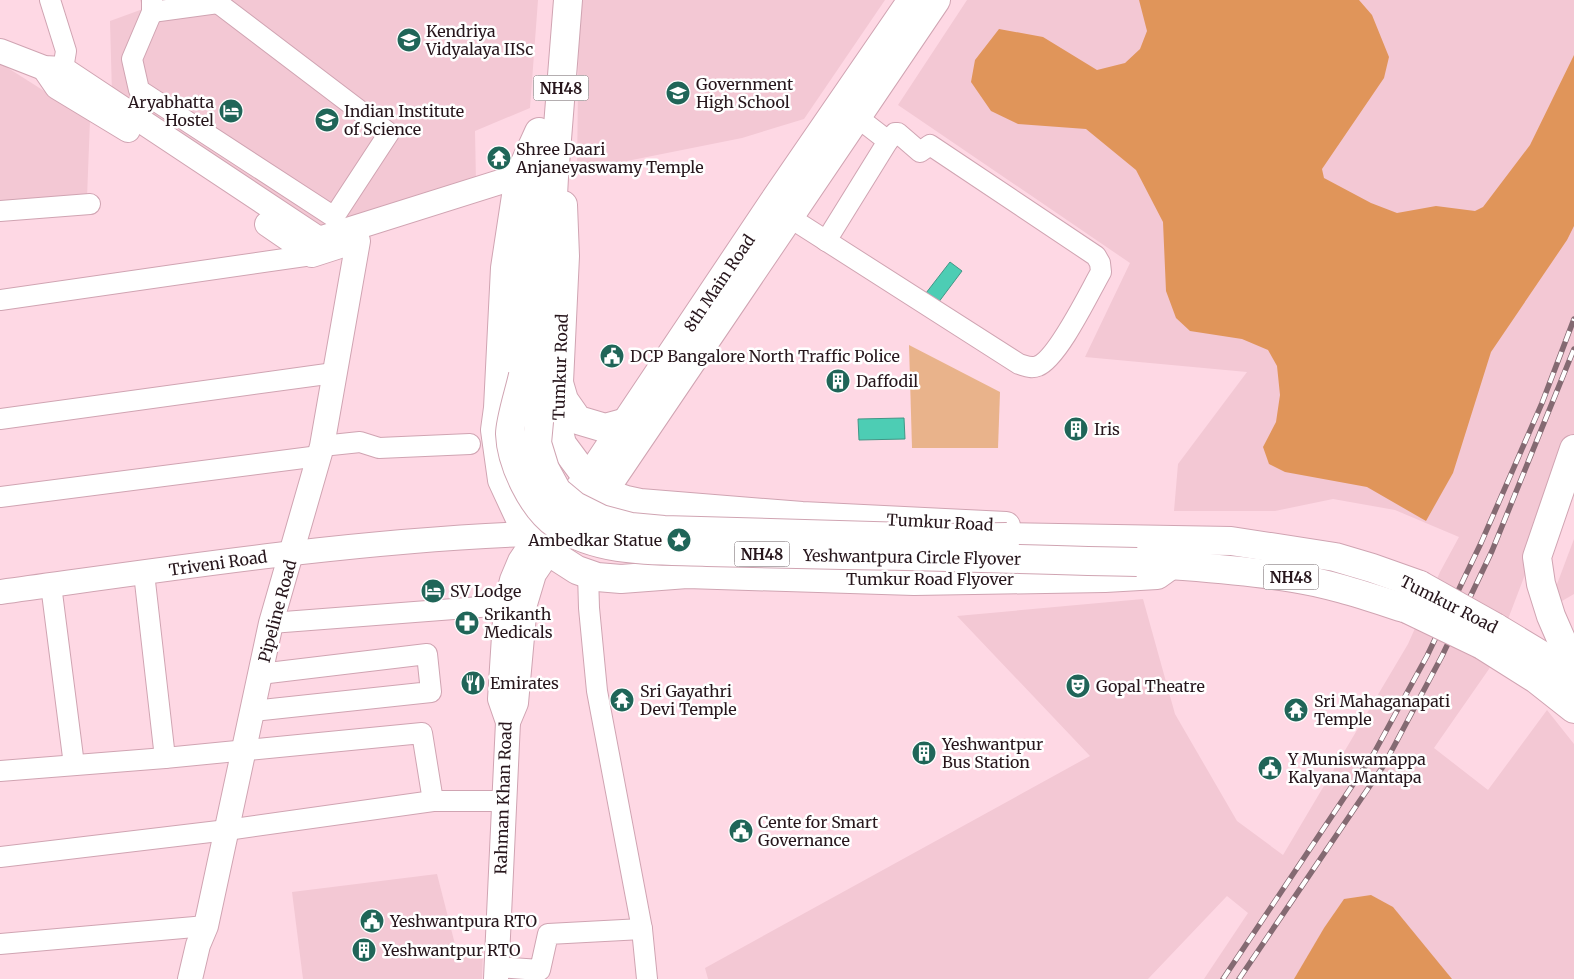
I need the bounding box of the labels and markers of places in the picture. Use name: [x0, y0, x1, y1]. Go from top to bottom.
place label: Kendriya Vidyalaya IISc: [425, 21, 533, 59]
school or university icon: Kendriya Vidyalaya IISc: [396, 27, 422, 53]
place label: Government High School: [696, 74, 794, 112]
school or university icon: Government High School: [665, 80, 691, 106]
place label: Aryabhatta Hostel: [127, 92, 214, 130]
hotel icon: Aryabhatta Hostel: [218, 98, 244, 124]
place label: Indian Institute of Science: [344, 101, 464, 139]
school or university icon: Indian Institute of Science: [314, 107, 340, 133]
place label: Shree Daari Anjaneyaswamy Temple: [515, 139, 704, 177]
temple icon: Shree Daari Anjaneyaswamy Temple: [486, 145, 512, 171]
public building icon: DCP Bangalore North Traffic Police: [599, 343, 625, 369]
place label: DCP Bangalore North Traffic Police: [630, 346, 900, 366]
building icon: Daffodil: [825, 368, 851, 394]
place label: Daffodil: [856, 371, 918, 391]
building icon: Iris: [1063, 416, 1089, 442]
place label: Iris: [1094, 419, 1120, 439]
place icon: Ambedkar Statue: [666, 527, 692, 553]
place label: Ambedkar Statue: [527, 530, 662, 550]
hotel icon: SV Lodge: [420, 578, 446, 604]
place label: SV Lodge: [450, 581, 521, 601]
place label: Srikanth Medicals: [484, 604, 553, 642]
pharmacy icon: Srikanth Medicals: [454, 610, 480, 636]
restaurant icon: Emirates: [460, 670, 486, 696]
place label: Emirates: [490, 673, 559, 693]
theatre icon: Gopal Theatre: [1065, 673, 1091, 699]
place label: Gopal Theatre: [1096, 676, 1205, 696]
place label: Sri Gayathri Devi Temple: [640, 681, 737, 719]
temple icon: Sri Gayathri Devi Temple: [609, 687, 635, 713]
place label: Sri Mahaganapati Temple: [1314, 691, 1450, 729]
temple icon: Sri Mahaganapati Temple: [1283, 697, 1309, 723]
place label: Yeshwantpur Bus Station: [941, 734, 1043, 772]
building icon: Yeshwantpur Bus Station: [911, 740, 937, 766]
place label: Y Muniswamappa Kalyana Mantapa: [1287, 749, 1426, 787]
public building icon: Y Muniswamappa Kalyana Mantapa: [1257, 755, 1283, 781]
place label: Cente for Smart Governance: [758, 812, 879, 850]
public building icon: Cente for Smart Governance: [728, 818, 754, 844]
public building icon: Yeshwantpura RTO: [359, 908, 385, 934]
place label: Yeshwantpura RTO: [389, 911, 537, 931]
building icon: Yeshwantpur RTO: [351, 937, 377, 963]
place label: Yeshwantpur RTO: [381, 940, 521, 960]

